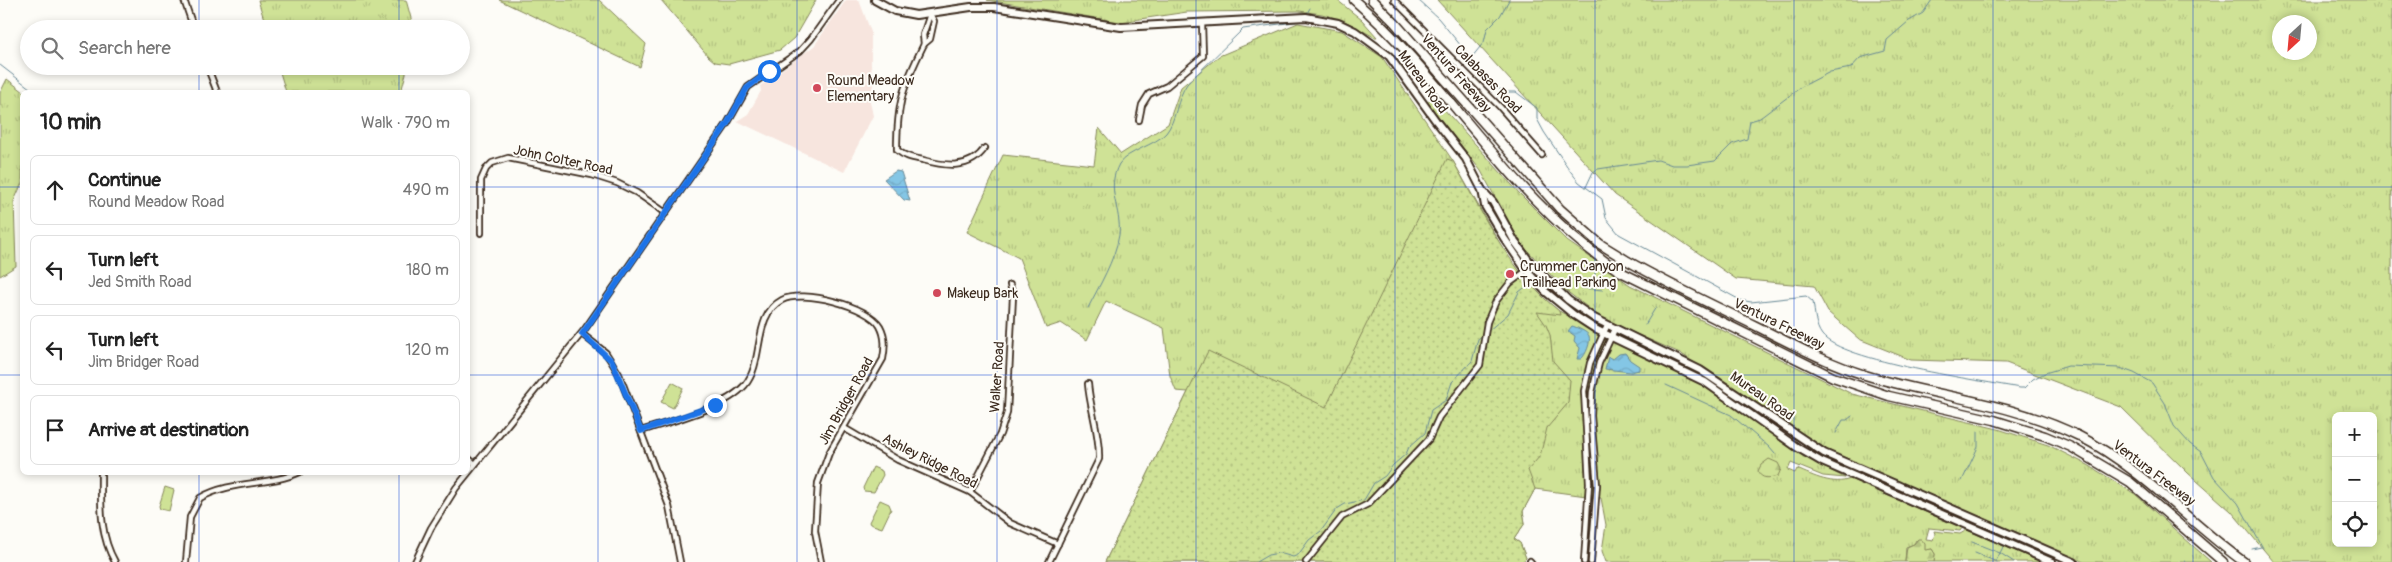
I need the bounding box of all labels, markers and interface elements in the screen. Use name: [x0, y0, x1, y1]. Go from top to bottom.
north arrow: [2272, 15, 2317, 60]
search box: [20, 20, 470, 75]
street label: Ventura Freeway: [1417, 30, 1495, 116]
icon: search: [38, 34, 66, 62]
text: Search here: [78, 36, 171, 60]
street label: Calabasas Road: [1451, 41, 1525, 117]
street label: Mureau Road: [1394, 47, 1452, 117]
route start: [758, 60, 781, 83]
place label: Round Meadow Elementary: [827, 72, 915, 105]
marker: Round Meadow Elementary: [811, 82, 823, 94]
text: 10 min: [40, 109, 101, 136]
text: Walk · 790 m: [361, 113, 450, 133]
street label: John Colter Road: [512, 141, 614, 179]
text: Continue: [88, 168, 161, 192]
icon: ahead: [41, 176, 69, 204]
text: 490 m: [403, 180, 449, 200]
text: Round Meadow Road: [88, 192, 224, 212]
text: Turn left: [88, 248, 158, 272]
icon: left: [41, 256, 69, 284]
place label: Crummer Canyon Trailhead Parking: [1520, 258, 1624, 291]
text: 180 m: [406, 260, 449, 280]
marker: Crummer Canyon Trailhead Parking: [1504, 268, 1516, 280]
text: Jed Smith Road: [88, 272, 192, 292]
place label: Makeup Bark: [947, 285, 1018, 302]
marker: Makeup Bark: [931, 287, 943, 299]
street label: Ventura Freeway: [1731, 295, 1827, 353]
text: Turn left: [88, 328, 158, 352]
icon: left: [41, 336, 69, 364]
text: 120 m: [405, 340, 449, 360]
street label: Walker Road: [986, 341, 1008, 413]
text: Jim Bridger Road: [88, 352, 199, 372]
street label: Jim Bridger Road: [815, 354, 877, 448]
street label: Mureau Road: [1727, 368, 1797, 424]
route end: [704, 394, 727, 417]
map controls: [2332, 412, 2377, 547]
button: +: [2332, 412, 2377, 457]
icon: arrive: [41, 416, 69, 444]
text: Arrive at destination: [88, 418, 249, 442]
street label: Ashley Ridge Road: [880, 430, 981, 492]
street label: Ventura Freeway: [2109, 436, 2199, 510]
button: −: [2332, 457, 2377, 502]
button: locate: [2332, 502, 2377, 547]

